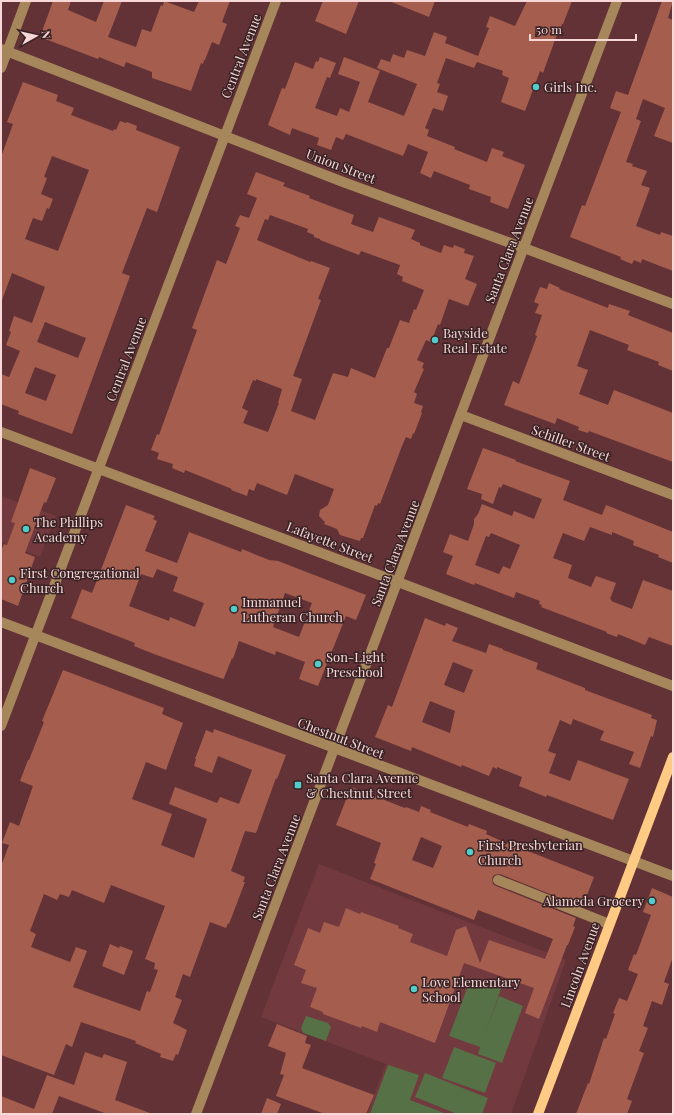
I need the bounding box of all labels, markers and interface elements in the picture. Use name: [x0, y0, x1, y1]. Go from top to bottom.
street label: Central Avenue: [217, 11, 265, 101]
north arrow: [16, 16, 56, 56]
scale bar: [530, 16, 636, 42]
text: 50 m: [536, 21, 562, 37]
text: N: [38, 30, 54, 40]
place label: Girls Inc.: [544, 78, 597, 95]
marker: Girls Inc.: [531, 82, 541, 92]
street label: Union Street: [304, 144, 379, 187]
street label: Santa Clara Avenue: [480, 194, 537, 305]
street label: Central Avenue: [102, 314, 150, 404]
place label: Bayside Real Estate: [443, 324, 508, 356]
marker: Bayside Real Estate: [430, 335, 440, 345]
street label: Schiller Street: [530, 420, 613, 465]
street label: Santa Clara Avenue: [366, 497, 423, 608]
place label: The Phillips Academy: [33, 513, 103, 545]
street label: Lafayette Street: [285, 517, 376, 566]
marker: The Phillips Academy: [21, 524, 31, 534]
place label: First Congregational Church: [20, 564, 140, 596]
marker: First Congregational Church: [7, 575, 17, 585]
place label: Immanuel Lutheran Church: [242, 593, 343, 625]
marker: Immanuel Lutheran Church: [229, 604, 239, 614]
place label: Son-Light Preschool: [326, 648, 385, 680]
marker: Son-Light Preschool: [313, 659, 323, 669]
street label: Chestnut Street: [295, 713, 387, 762]
place label: Santa Clara Avenue & Chestnut Street: [306, 769, 419, 801]
marker: Santa Clara Avenue & Chestnut Street: [293, 780, 303, 790]
street label: Santa Clara Avenue: [247, 811, 304, 922]
place label: First Presbyterian Church: [478, 836, 583, 868]
marker: First Presbyterian Church: [465, 847, 475, 857]
place label: Alameda Grocery: [542, 892, 644, 909]
marker: Alameda Grocery: [647, 896, 657, 906]
street label: Lincoln Avenue: [556, 919, 603, 1010]
place label: Love Elementary School: [422, 973, 521, 1005]
marker: Love Elementary School: [409, 984, 419, 994]

